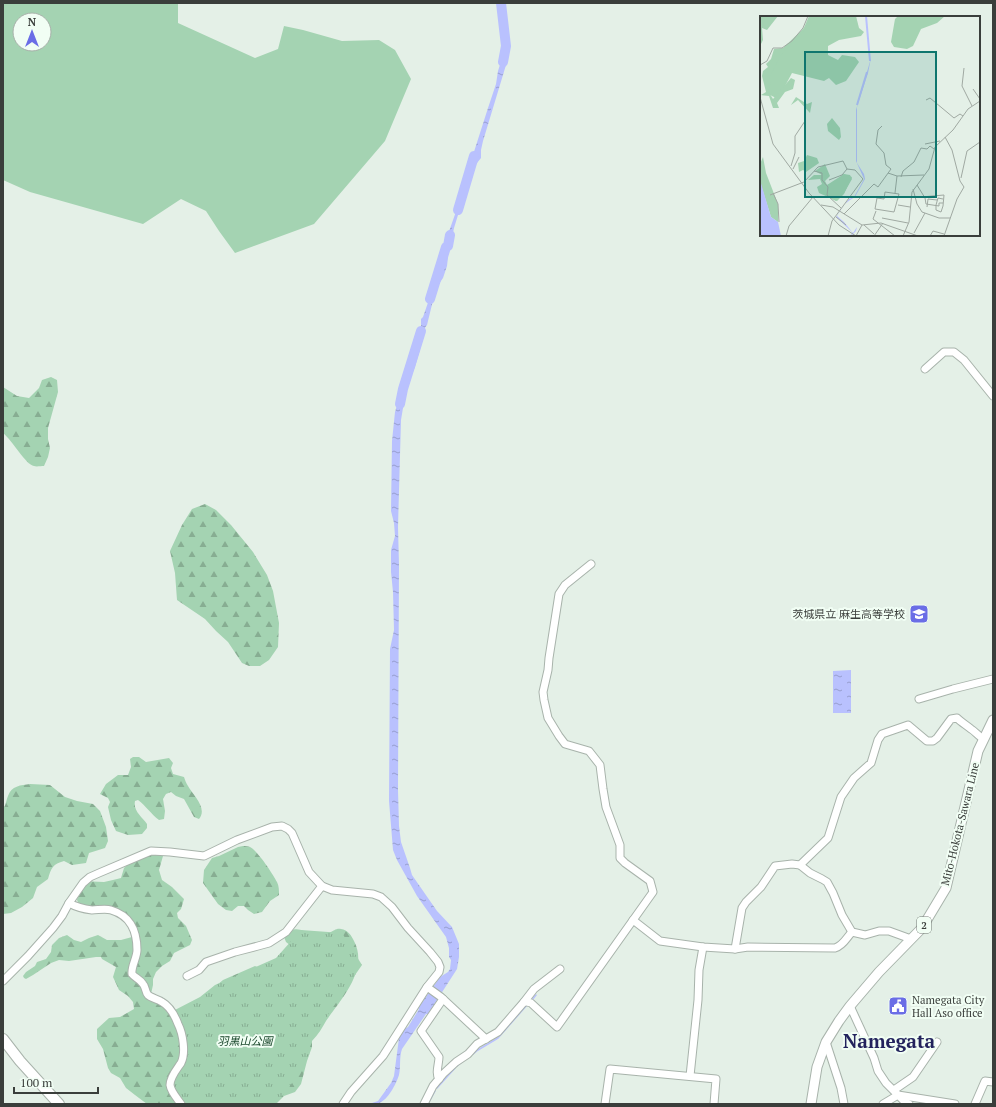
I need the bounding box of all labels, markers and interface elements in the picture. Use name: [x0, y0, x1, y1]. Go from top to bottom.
north arrow: [12, 12, 52, 52]
text: N: [28, 15, 37, 29]
inset map: [760, 16, 980, 236]
school or university icon: 茨城県立 麻生高等学校: [908, 603, 930, 625]
place label: 茨城県立 麻生高等学校: [792, 607, 905, 621]
street label: Mito-Hokota-Sawara Line: [938, 760, 982, 887]
road number: 2: [917, 917, 931, 933]
place label: Namegata City Hall Aso office: [912, 993, 985, 1020]
public building icon: Namegata City Hall Aso office: [887, 995, 909, 1017]
district label: Namegata: [843, 1028, 936, 1053]
park label: 羽黒山公園: [218, 1034, 274, 1048]
scale bar: [14, 1069, 98, 1095]
text: 100 m: [20, 1075, 53, 1090]

